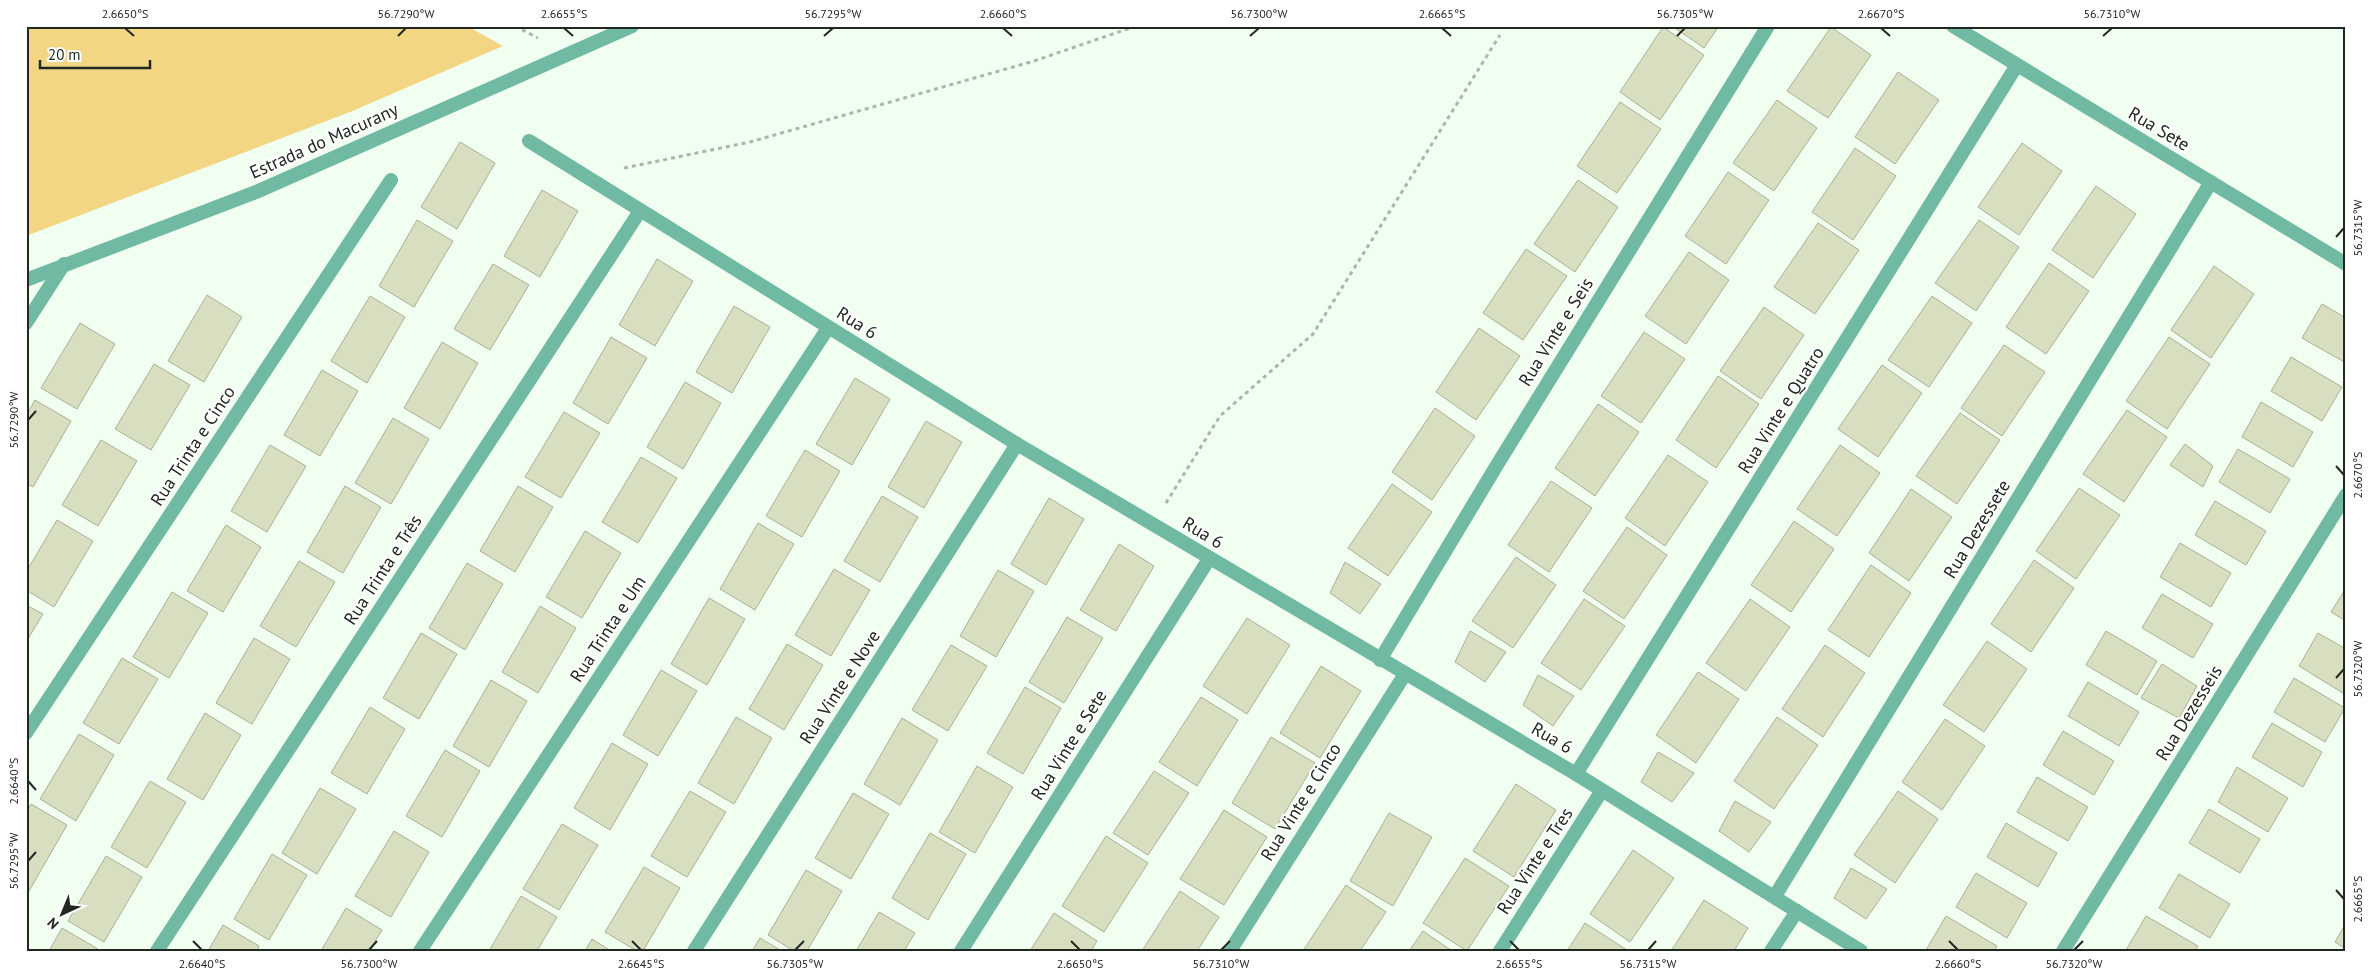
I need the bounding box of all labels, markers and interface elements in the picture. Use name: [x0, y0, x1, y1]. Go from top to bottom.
text: 2.6650°S: [102, 6, 148, 21]
text: 56.7290°W: [378, 6, 434, 21]
text: 2.6655°S: [541, 6, 587, 21]
text: 56.7295°W: [805, 6, 861, 21]
text: 2.6660°S: [980, 6, 1026, 21]
text: 56.7300°W: [1231, 6, 1287, 21]
text: 2.6665°S: [1419, 6, 1465, 21]
text: 56.7305°W: [1657, 6, 1713, 21]
text: 2.6670°S: [1858, 6, 1904, 21]
text: 56.7310°W: [2084, 6, 2140, 21]
scale bar: [40, 38, 150, 70]
text: 20 m: [48, 45, 81, 64]
street label: Estrada do Macurany: [246, 97, 402, 184]
street label: Rua Sete: [2124, 101, 2194, 156]
text: 56.7315°W: [2350, 200, 2365, 256]
street label: Rua Vinte e Seis: [1513, 273, 1598, 390]
street label: Rua 6: [833, 301, 882, 344]
street label: Rua Vinte e Quatro: [1732, 342, 1829, 477]
street label: Rua Trinta e Cinco: [145, 381, 240, 510]
text: 56.7290°W: [6, 392, 21, 448]
text: 2.6670°S: [2350, 452, 2365, 498]
street label: Rua Dezessete: [1938, 475, 2015, 582]
street label: Rua Trinta e Três: [338, 510, 427, 629]
street label: Rua 6: [1179, 511, 1228, 554]
street label: Rua Trinta e Um: [565, 571, 651, 686]
street label: Rua Vinte e Nove: [794, 625, 885, 748]
text: 56.7320°W: [2350, 641, 2365, 697]
street label: Rua Dezesseis: [2150, 661, 2227, 765]
street label: Rua Vinte e Sete: [1025, 685, 1112, 804]
street label: Rua 6: [1528, 717, 1577, 758]
street label: Rua Vinte e Cinco: [1255, 739, 1346, 865]
text: 2.6640°S: [6, 758, 21, 804]
street label: Rua Vinte e Tres: [1492, 803, 1578, 918]
text: 56.7295°W: [6, 833, 21, 889]
text: 2.6665°S: [2350, 876, 2365, 922]
north arrow: [38, 890, 88, 940]
text: N: [43, 914, 63, 933]
text: 2.6640°S: [179, 956, 225, 971]
text: 56.7300°W: [341, 956, 397, 971]
text: 2.6645°S: [618, 956, 664, 971]
text: 56.7305°W: [767, 956, 823, 971]
text: 2.6650°S: [1057, 956, 1103, 971]
text: 56.7310°W: [1193, 956, 1249, 971]
text: 2.6655°S: [1496, 956, 1542, 971]
text: 56.7315°W: [1620, 956, 1676, 971]
text: 2.6660°S: [1935, 956, 1981, 971]
text: 56.7320°W: [2046, 956, 2102, 971]

